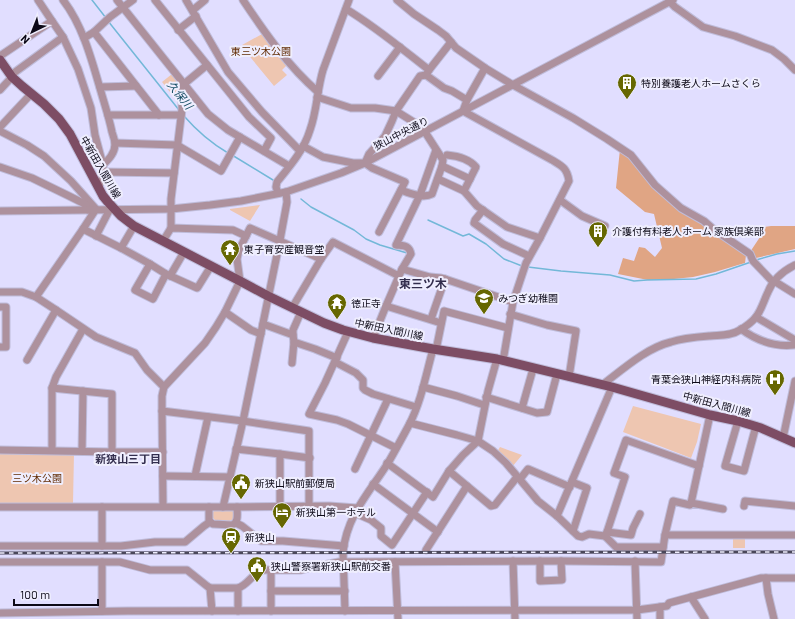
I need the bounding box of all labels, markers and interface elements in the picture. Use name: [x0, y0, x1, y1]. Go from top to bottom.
north arrow: [12, 12, 52, 52]
text: N: [18, 32, 32, 47]
park label: 東三ツ木公園: [231, 45, 291, 57]
building icon: 特別養護老人ホームさくら: [616, 72, 638, 100]
place label: 特別養護老人ホームさくら: [641, 77, 761, 89]
water label: 久保川: [165, 78, 196, 112]
street label: 狭山中央通り: [372, 114, 430, 152]
street label: 中新田入間川線: [78, 134, 124, 200]
building icon: 介護付有料老人ホーム 家族倶楽部: [587, 220, 609, 248]
place label: 介護付有料老人ホーム 家族倶楽部: [612, 225, 764, 237]
temple icon: 東子育安産観音堂: [219, 238, 241, 266]
place label: 東子育安産観音堂: [244, 243, 324, 255]
district label: 東三ツ木: [399, 276, 447, 290]
school or university icon: みつぎ幼稚園: [473, 287, 495, 315]
temple icon: 徳正寺: [326, 292, 348, 320]
place label: みつぎ幼稚園: [498, 292, 558, 304]
place label: 徳正寺: [351, 297, 381, 309]
street label: 中新田入間川線: [354, 316, 424, 342]
hospital icon: 青葉会狭山神経内科病院: [764, 368, 786, 396]
place label: 青葉会狭山神経内科病院: [651, 373, 761, 385]
street label: 中新田入間川線: [682, 389, 752, 419]
district label: 新狭山三丁目: [95, 452, 161, 465]
park label: 三ツ木公園: [12, 472, 62, 484]
public building icon: 新狭山駅前郵便局: [230, 472, 252, 500]
place label: 新狭山駅前郵便局: [255, 477, 335, 489]
hotel icon: 新狭山第一ホテル: [271, 501, 293, 529]
place label: 新狭山第一ホテル: [296, 506, 376, 518]
station icon: 新狭山: [220, 526, 242, 554]
place label: 新狭山: [245, 531, 275, 543]
public building icon: 狭山警察署新狭山駅前交番: [246, 555, 268, 583]
place label: 狭山警察署新狭山駅前交番: [271, 560, 391, 572]
scale bar: [14, 581, 98, 607]
text: 100 m: [20, 587, 50, 601]

